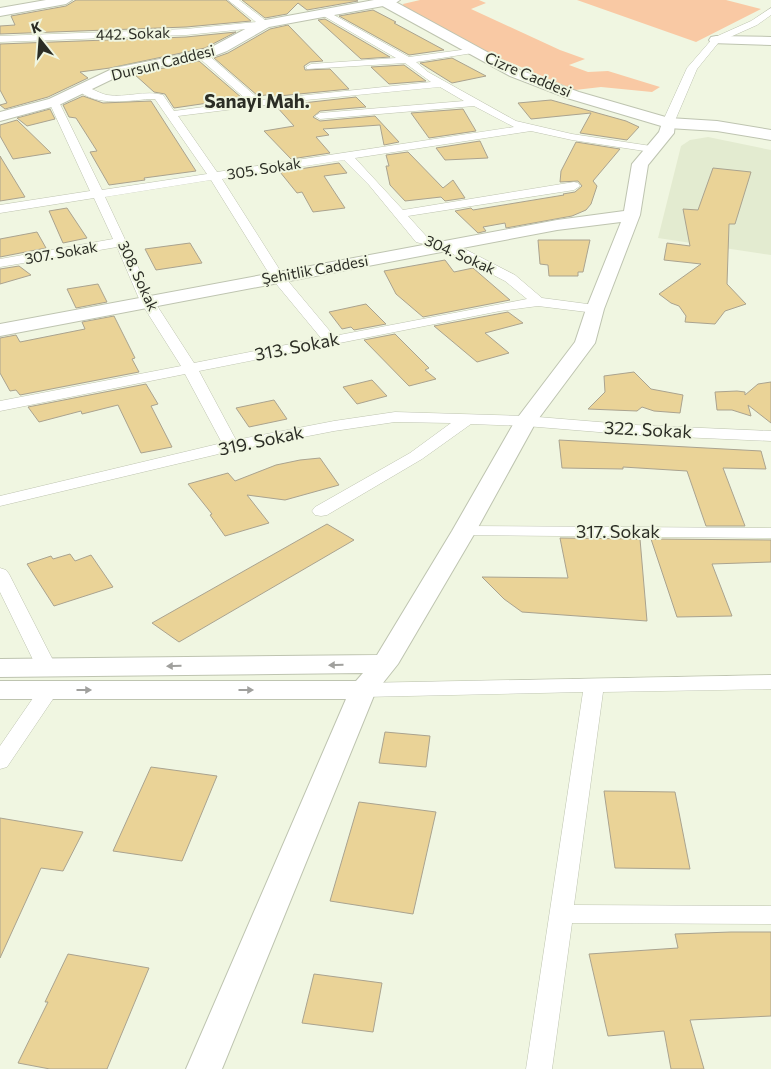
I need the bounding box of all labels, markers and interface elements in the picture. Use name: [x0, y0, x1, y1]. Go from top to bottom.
north arrow: [15, 15, 65, 65]
text: K: [29, 17, 43, 37]
street label: 442. Sokak: [95, 23, 170, 43]
street label: Dursun Caddesi: [109, 40, 216, 84]
street label: Cizre Caddesi: [482, 48, 574, 100]
district label: Sanayi Mah.: [204, 89, 310, 112]
street label: 305. Sokak: [225, 153, 302, 183]
street label: 304. Sokak: [422, 231, 499, 278]
street label: 307. Sokak: [23, 237, 99, 267]
street label: 308. Sokak: [115, 238, 163, 314]
street label: Şehitlik Caddesi: [260, 251, 370, 287]
street label: 313. Sokak: [253, 327, 341, 365]
street label: 322. Sokak: [603, 416, 693, 442]
street label: 319. Sokak: [216, 420, 306, 460]
street label: 317. Sokak: [576, 520, 660, 542]
one-way arrow: [328, 661, 344, 669]
one-way arrow: [166, 663, 182, 671]
one-way arrow: [76, 686, 92, 694]
one-way arrow: [238, 686, 254, 694]

